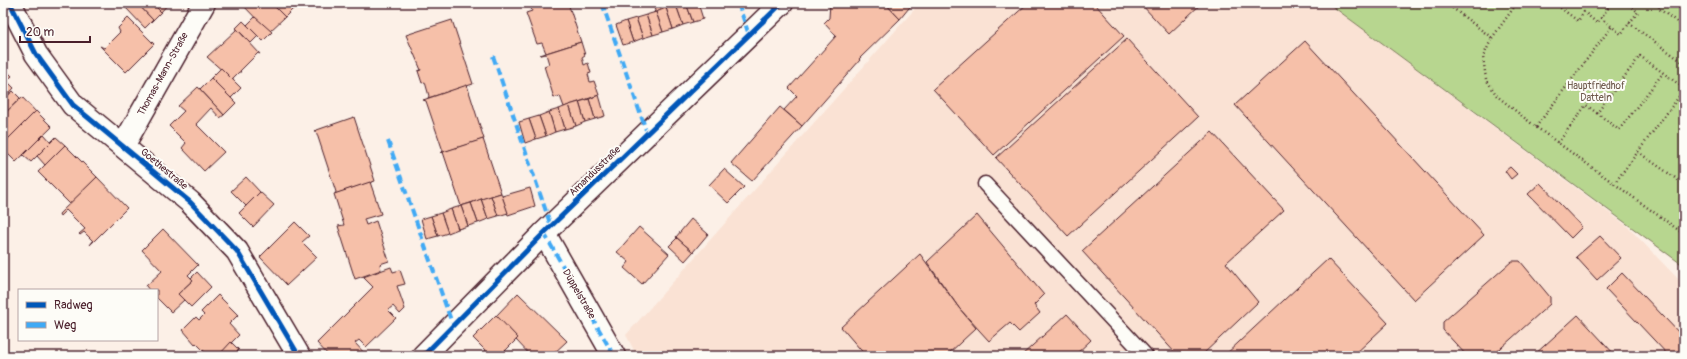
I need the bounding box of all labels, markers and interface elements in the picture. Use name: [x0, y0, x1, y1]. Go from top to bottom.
scale bar: [20, 18, 90, 44]
text: 20 m: [26, 25, 55, 40]
street label: Thomas-Mann-Straße: [135, 30, 191, 118]
park label: Hauptfriedhof Datteln: [1567, 80, 1625, 104]
street label: Amandusstraße: [567, 143, 623, 198]
street label: Goethestraße: [138, 146, 190, 192]
street label: Düppelstraße: [560, 267, 598, 321]
legend: [18, 289, 158, 341]
text: Radweg: [54, 298, 92, 313]
text: Weg: [54, 318, 76, 333]

